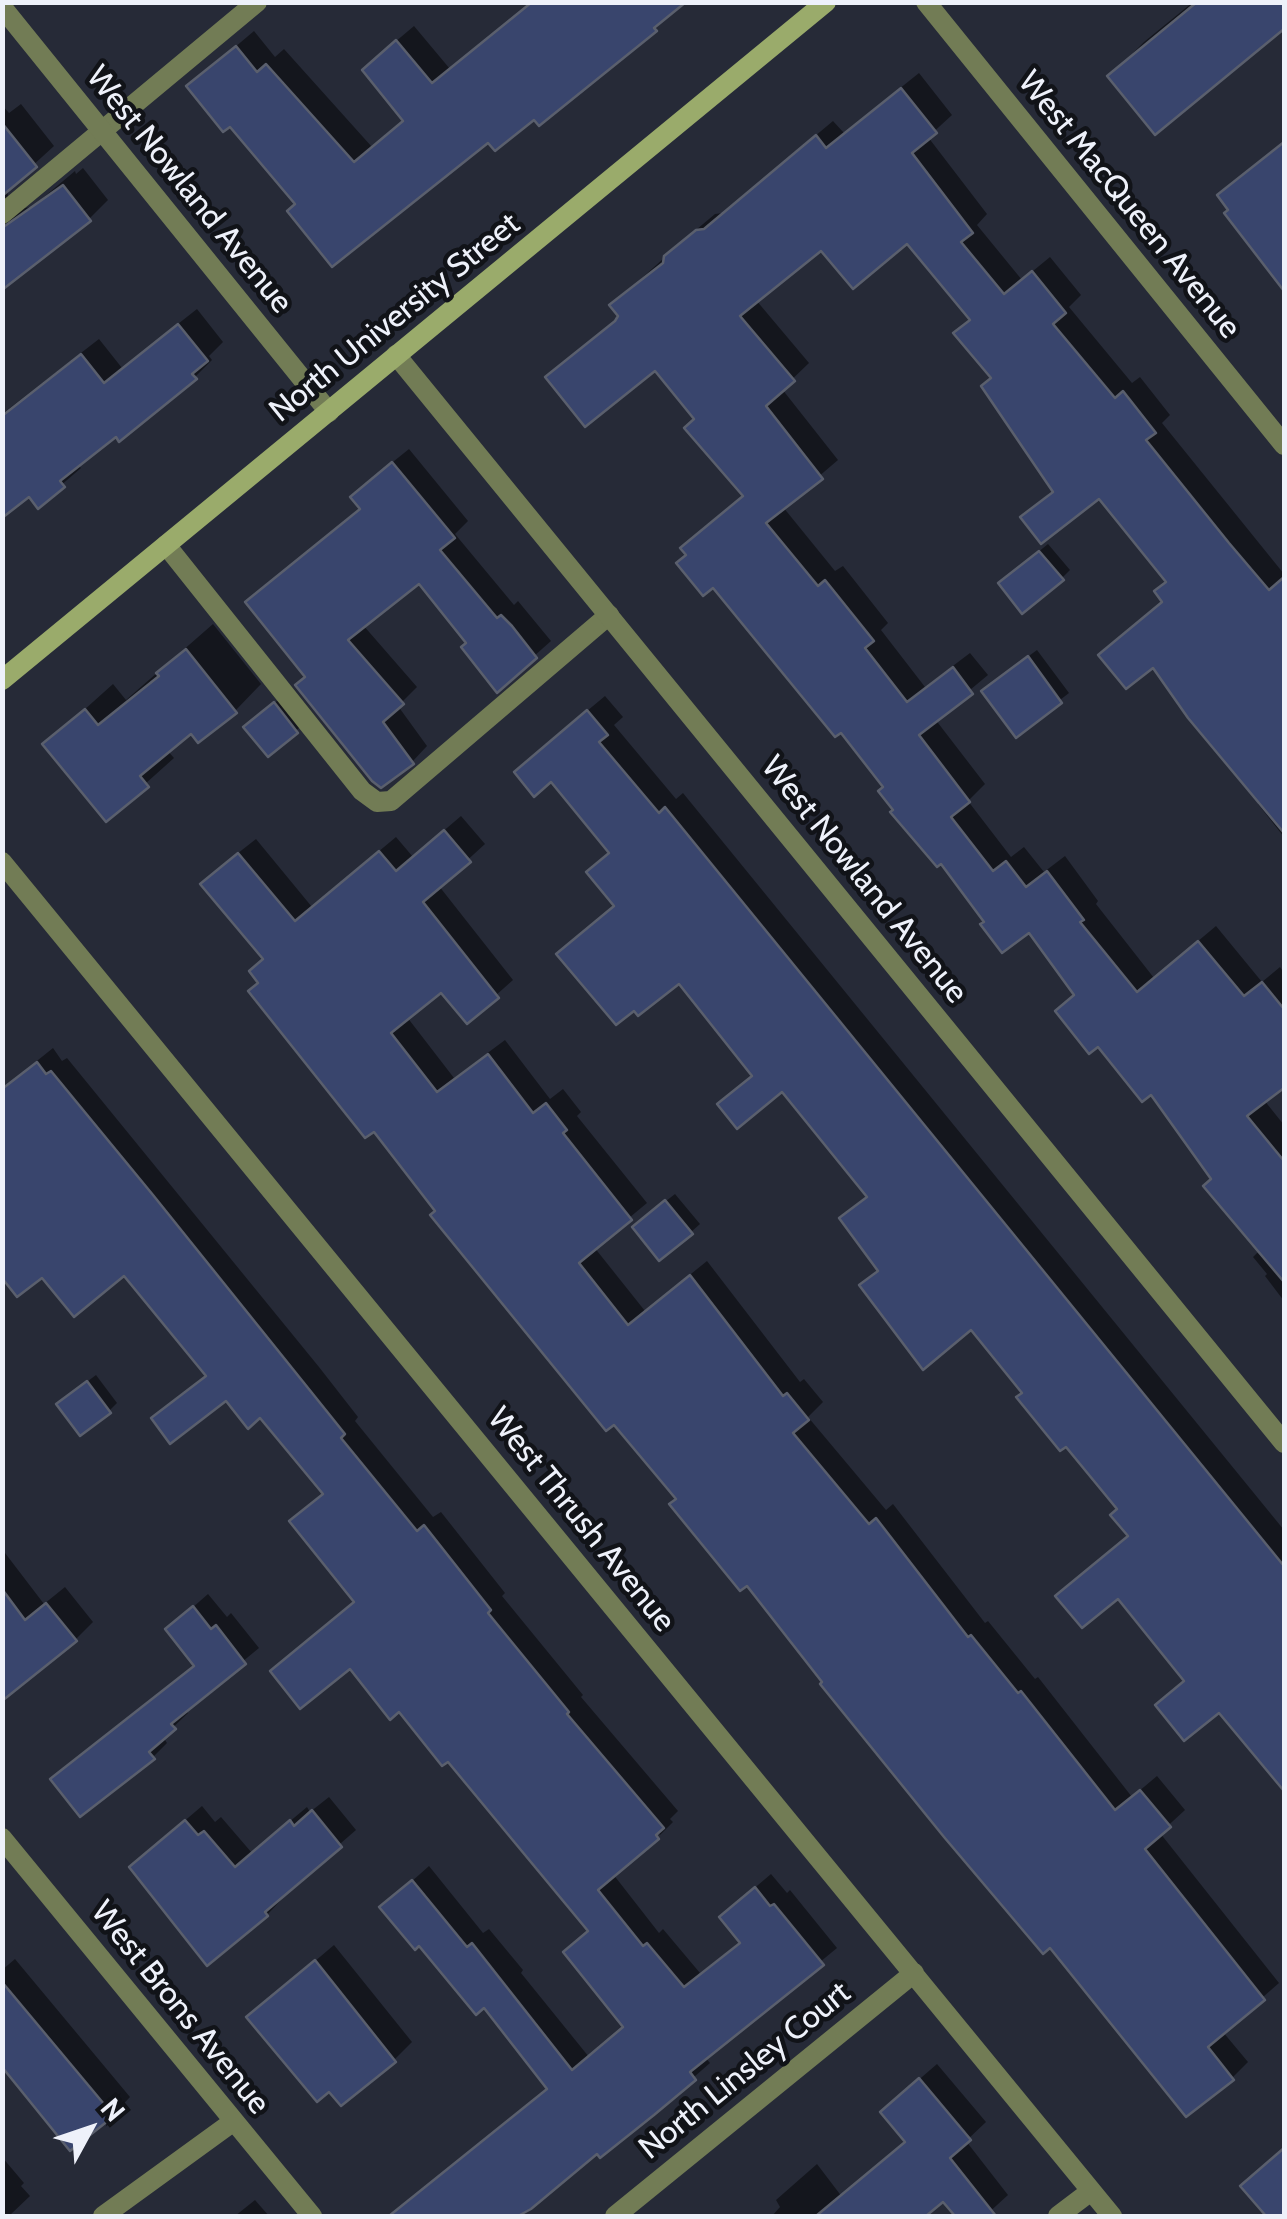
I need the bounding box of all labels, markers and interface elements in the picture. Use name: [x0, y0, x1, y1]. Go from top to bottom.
street label: West Nowland Avenue: [78, 59, 300, 321]
street label: West MacQueen Avenue: [1009, 64, 1249, 346]
street label: North University Street: [262, 205, 528, 431]
street label: West Nowland Avenue: [753, 749, 975, 1011]
street label: West Thrush Avenue: [479, 1400, 683, 1640]
street label: West Brons Avenue: [82, 1894, 278, 2122]
street label: North Linsley Court: [632, 1974, 858, 2168]
north arrow: [40, 2079, 140, 2179]
text: N: [94, 2091, 132, 2128]

